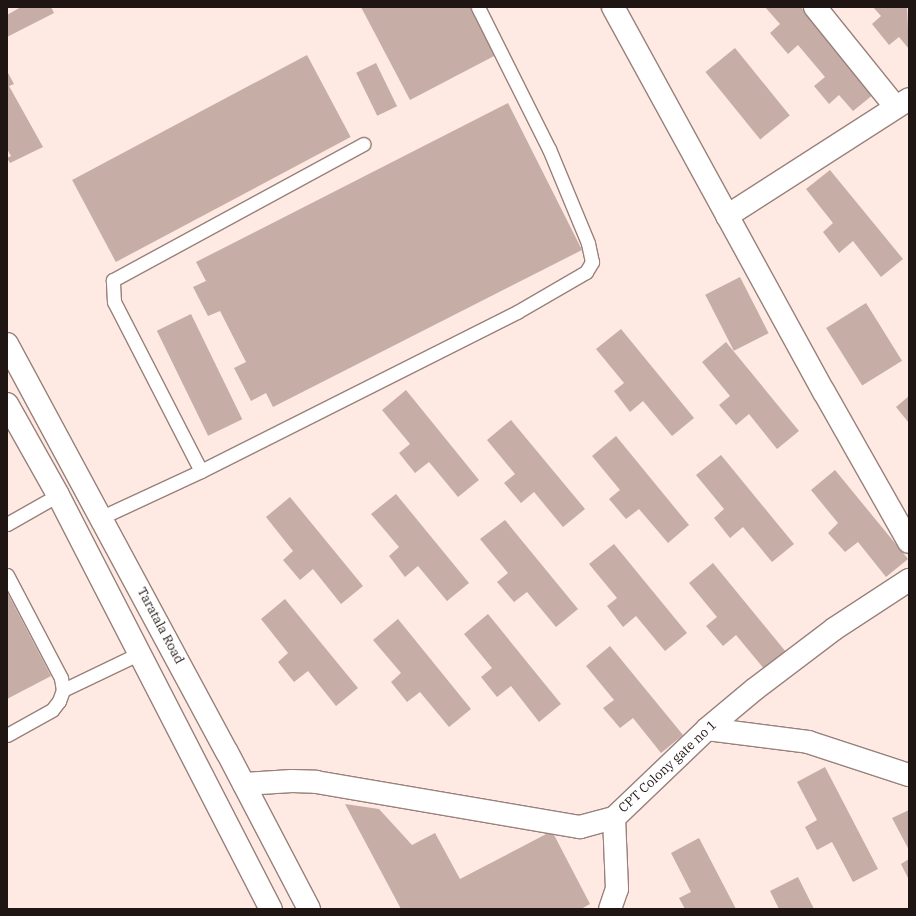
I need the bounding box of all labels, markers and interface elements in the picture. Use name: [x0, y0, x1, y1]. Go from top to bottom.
street label: Taratala Road: [133, 585, 187, 667]
street label: CPT Colony gate no 1: [616, 718, 720, 816]

